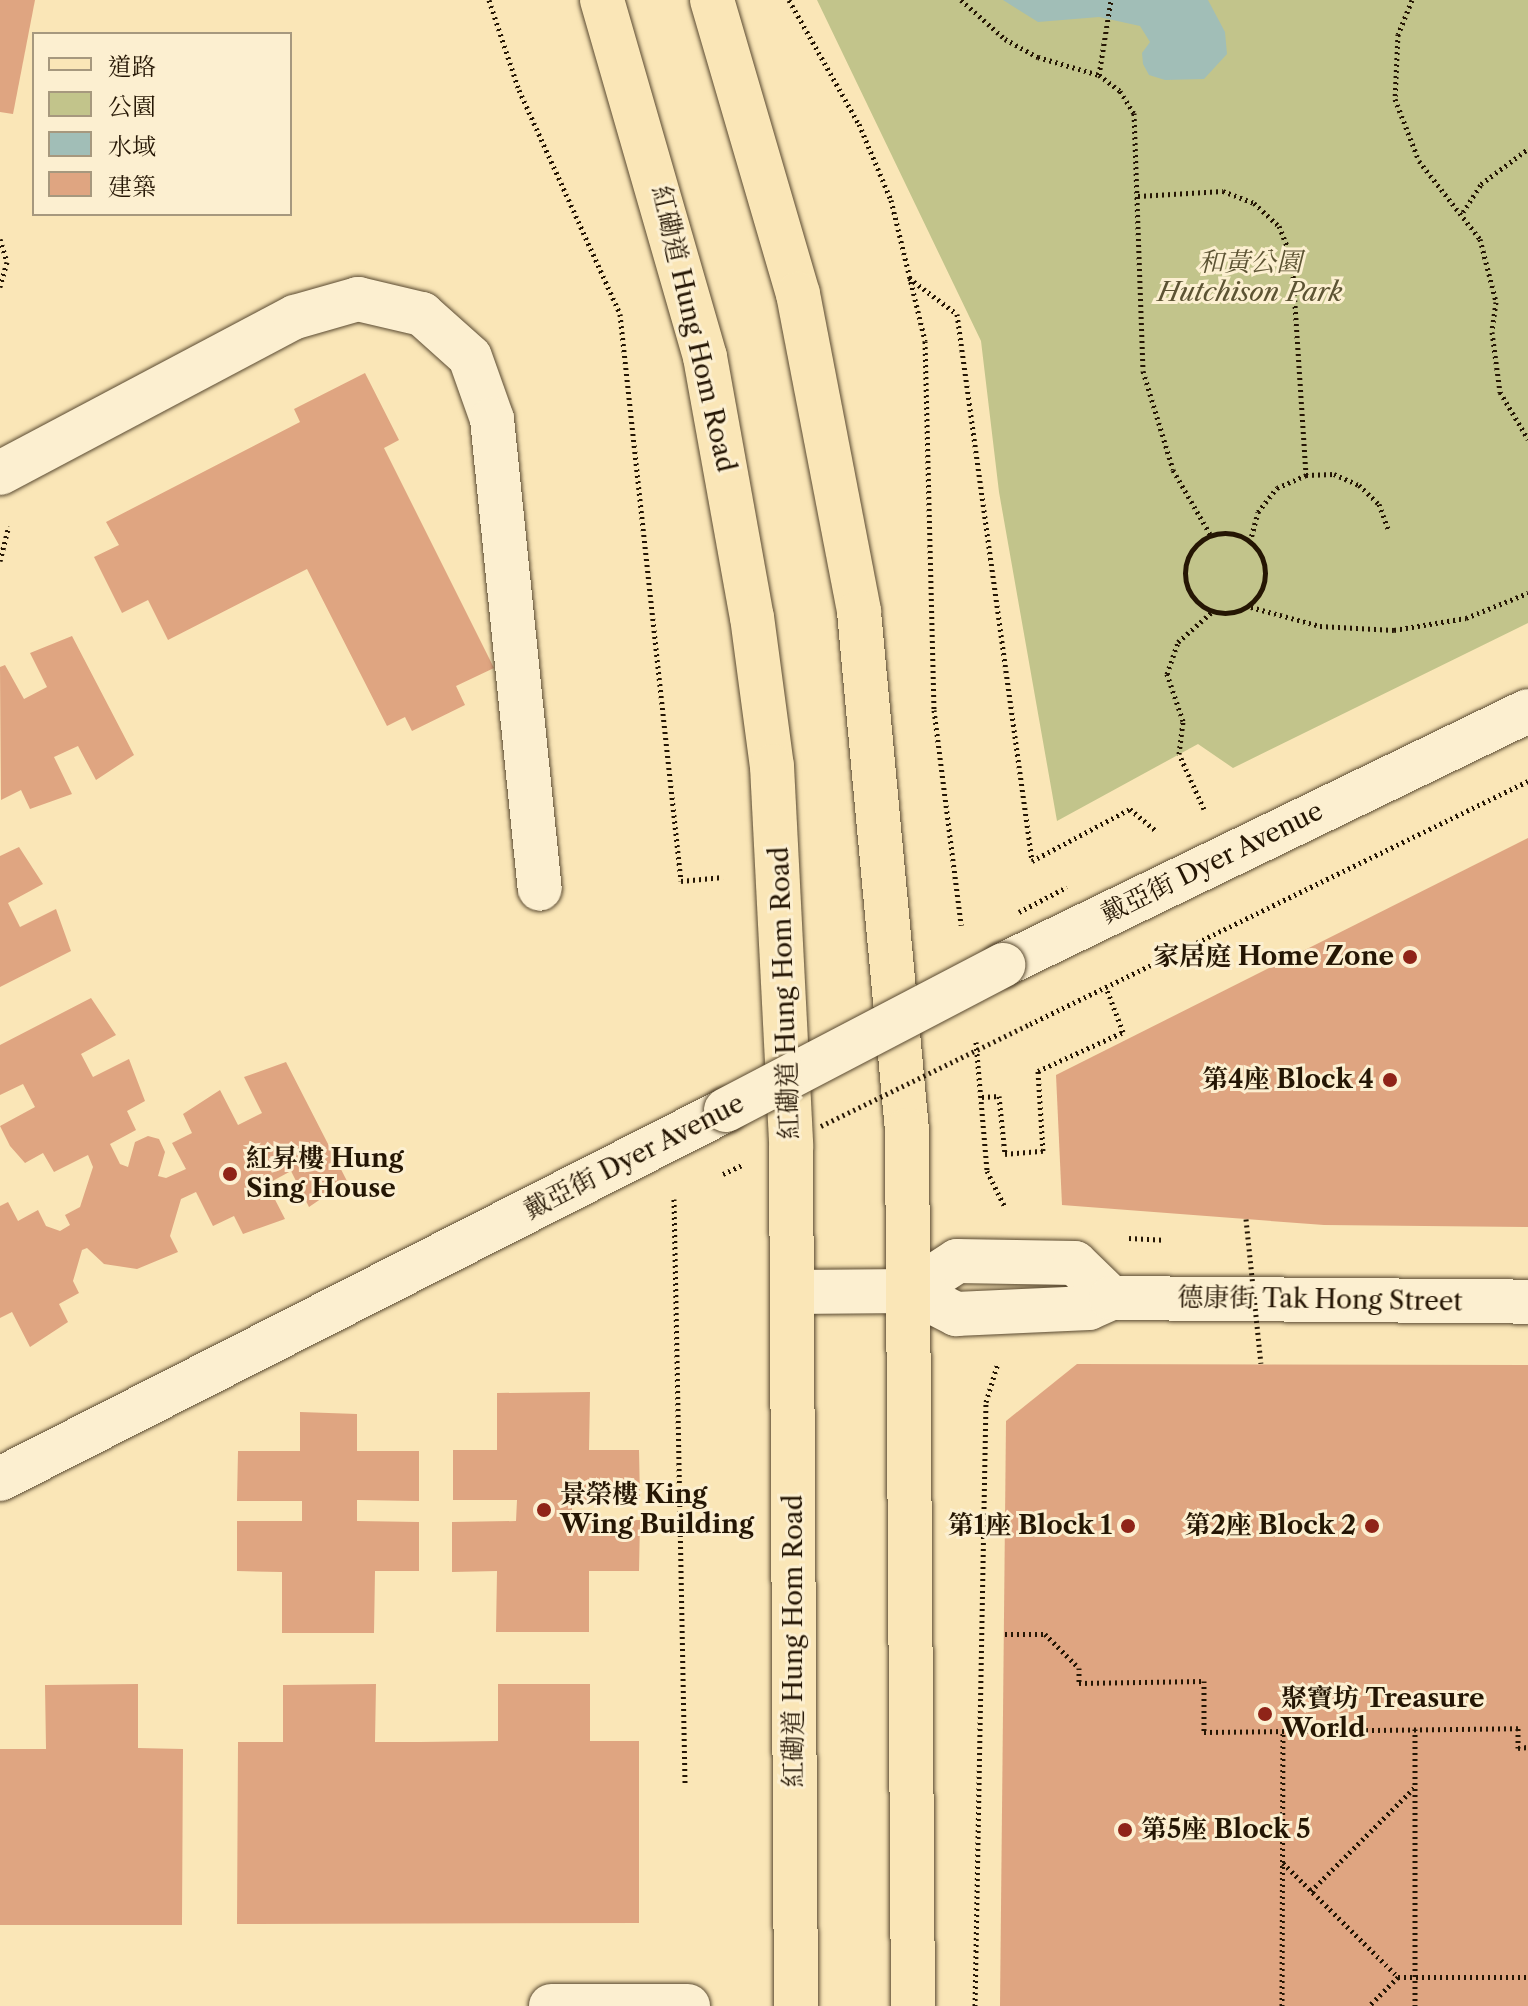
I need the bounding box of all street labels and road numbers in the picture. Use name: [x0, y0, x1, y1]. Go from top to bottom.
street label: 紅磡道 Hung Hom Road: [645, 183, 741, 475]
street label: 戴亞街 Dyer Avenue: [1095, 795, 1329, 931]
street label: 紅磡道 Hung Hom Road: [764, 846, 806, 1140]
street label: 戴亞街 Dyer Avenue: [518, 1088, 750, 1226]
street label: 德康街 Tak Hong Street: [1177, 1282, 1463, 1318]
street label: 紅磡道 Hung Hom Road: [778, 1495, 810, 1787]

